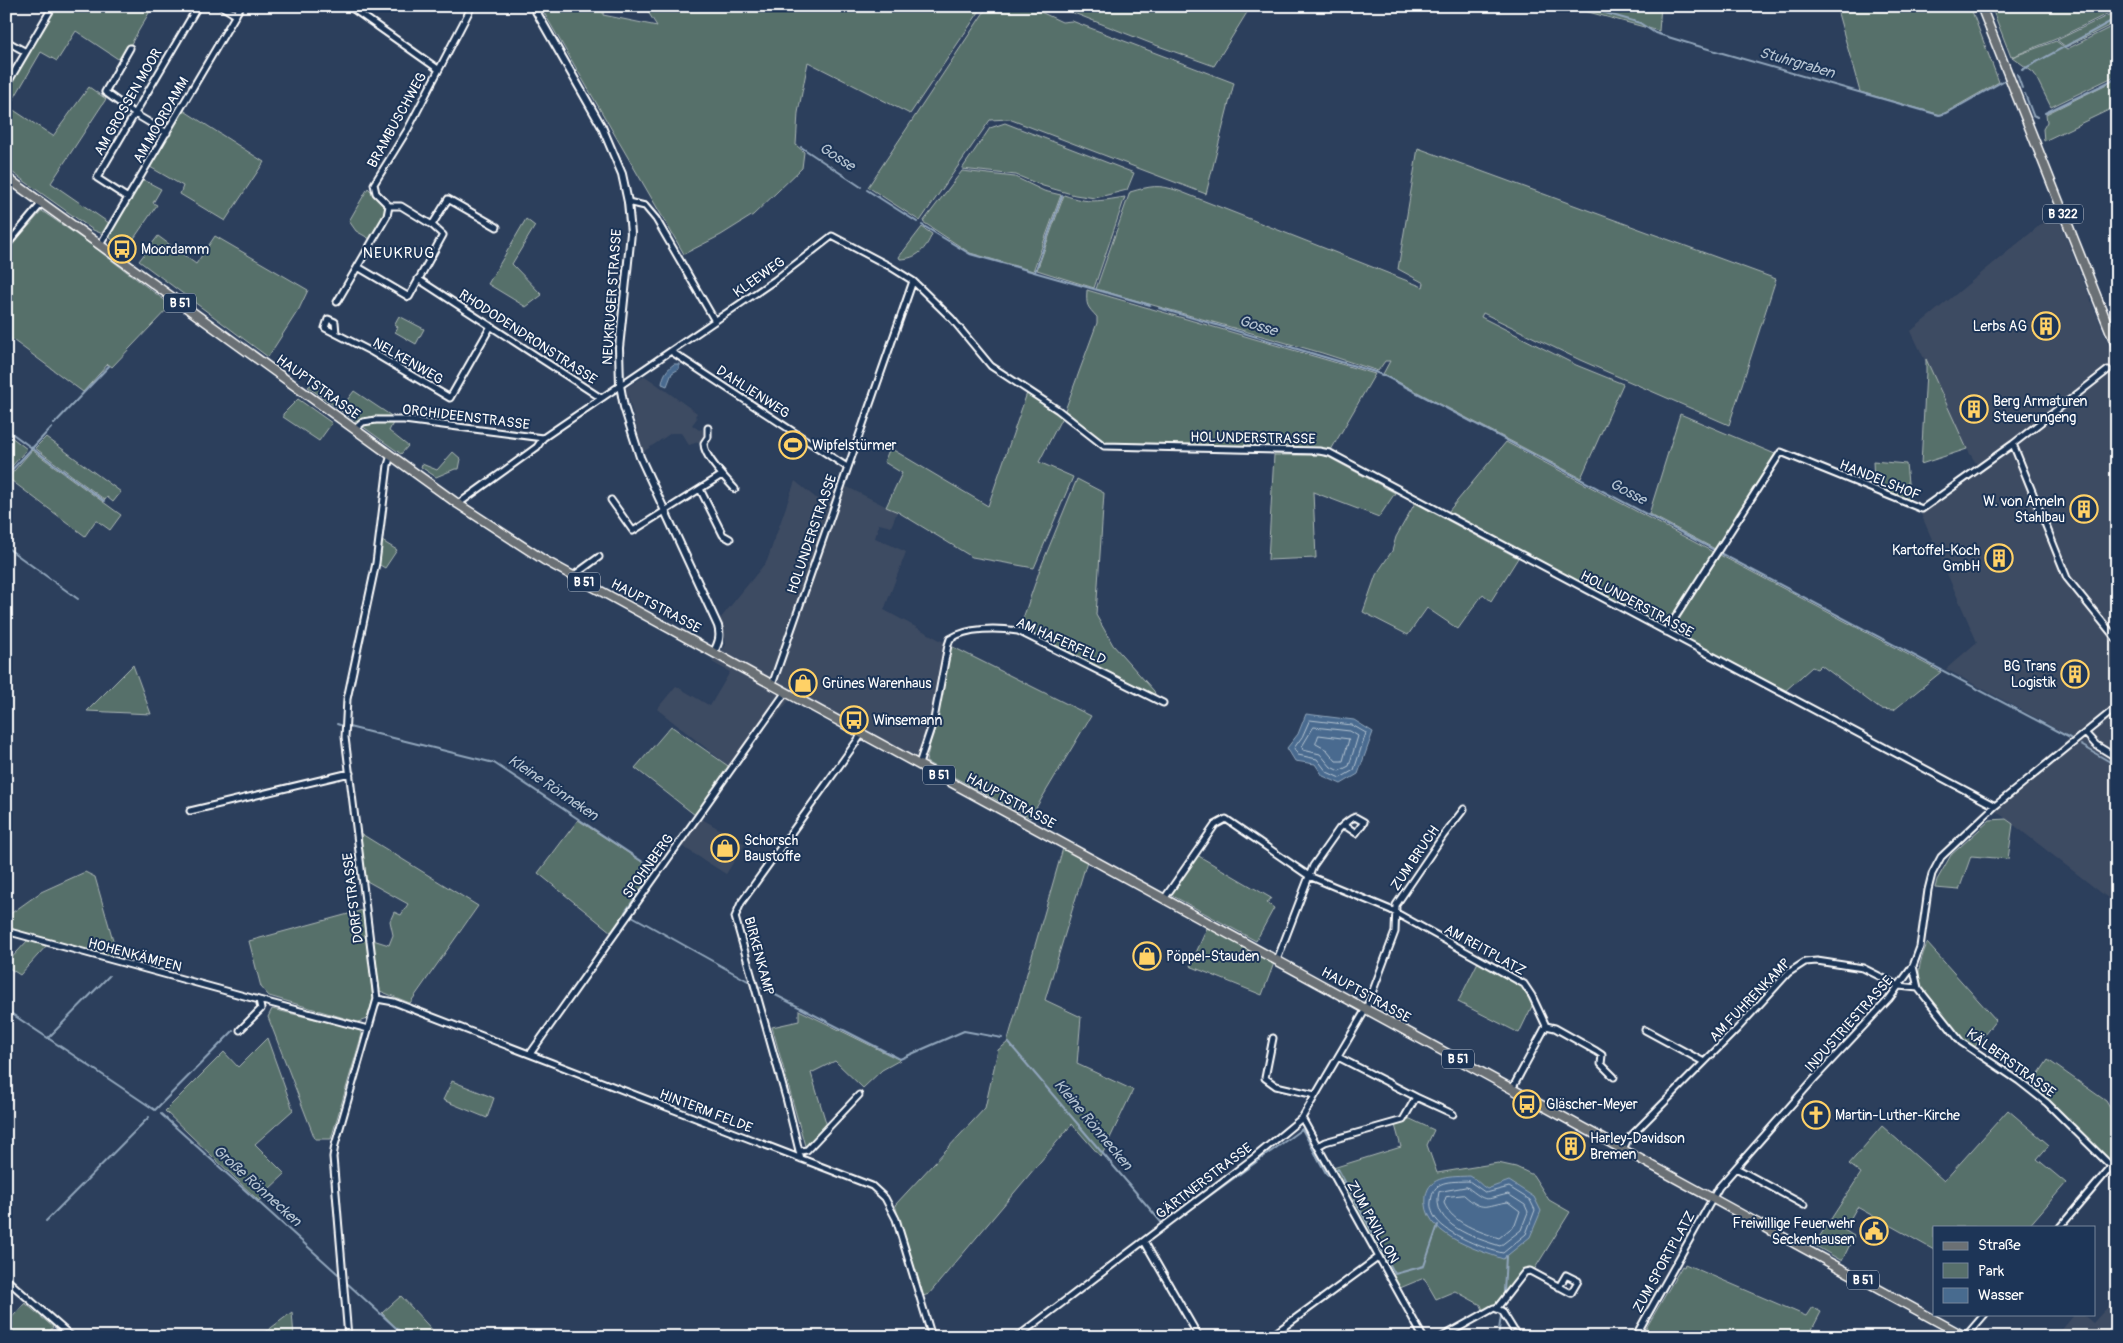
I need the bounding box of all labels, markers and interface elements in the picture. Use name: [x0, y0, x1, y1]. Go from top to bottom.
water label: Stuhrgraben: [1757, 43, 1838, 83]
street label: AM GROSSEN MOOR: [90, 45, 166, 159]
street label: BRAMBUSCHWEG: [364, 69, 430, 171]
street label: AM MOORDAMM: [130, 74, 192, 166]
water label: Gosse: [816, 138, 860, 176]
road number: B 322: [2043, 204, 2083, 223]
street label: NEUKRUGER STRASSE: [599, 228, 625, 366]
bus stop icon: Moordamm: [107, 234, 137, 264]
place label: Moordamm: [141, 241, 209, 258]
district label: NEUKRUG: [363, 244, 435, 263]
street label: KLEEWEG: [730, 253, 788, 301]
street label: RHODODENDRONSTRASSE: [456, 286, 600, 388]
road number: B 51: [164, 294, 196, 312]
water label: Gosse: [1237, 311, 1281, 341]
building icon: Lerbs AG: [2031, 311, 2061, 341]
place label: Lerbs AG: [1973, 318, 2027, 335]
street label: NELKENWEG: [370, 334, 446, 388]
street label: HAUPTSTRASSE: [273, 351, 363, 423]
street label: DAHLIENWEG: [713, 362, 793, 422]
place label: Berg Armaturen Steuerungeng: [1993, 393, 2088, 426]
building icon: Berg Armaturen Steuerungeng: [1959, 394, 1989, 424]
street label: ORCHIDEENSTRASSE: [401, 401, 531, 433]
street label: HOLUNDERSTRASSE: [1190, 428, 1316, 448]
sports icon: Wipfelstürmer: [778, 430, 808, 460]
place label: Wipfelstürmer: [812, 437, 897, 454]
street label: HANDELSHOF: [1837, 456, 1923, 504]
street label: HOLUNDERSTRASSE: [784, 472, 840, 596]
water label: Gosse: [1606, 475, 1651, 510]
place label: W. von Ameln Stahlbau: [1983, 493, 2065, 526]
building icon: W. von Ameln Stahlbau: [2069, 494, 2099, 524]
place label: Kartoffel-Koch GmbH: [1892, 542, 1980, 575]
building icon: Kartoffel-Koch GmbH: [1984, 543, 2014, 573]
street label: HOLUNDERSTRASSE: [1578, 567, 1696, 641]
road number: B 51: [568, 572, 600, 592]
street label: HAUPTSTRASSE: [608, 575, 704, 637]
street label: AM HAFERFELD: [1014, 614, 1109, 668]
place label: BG Trans Logistik: [2003, 658, 2057, 691]
building icon: BG Trans Logistik: [2060, 659, 2090, 689]
shop icon: Grünes Warenhaus: [788, 668, 818, 698]
place label: Grünes Warenhaus: [822, 675, 932, 692]
bus stop icon: Winsemann: [839, 705, 869, 735]
place label: Winsemann: [873, 712, 942, 729]
water label: Kleine Rönneken: [504, 751, 603, 826]
road number: B 51: [923, 766, 955, 784]
street label: HAUPTSTRASSE: [963, 769, 1059, 833]
street label: ZUM BRUCH: [1387, 822, 1443, 894]
street label: SPOHNBERG: [619, 830, 677, 902]
place label: Schorsch Baustoffe: [744, 832, 801, 865]
shop icon: Schorsch Baustoffe: [710, 833, 740, 863]
street label: DORFSTRASSE: [339, 852, 367, 944]
street label: BIRKENKAMP: [740, 915, 778, 997]
street label: AM REITPLATZ: [1441, 921, 1529, 980]
street label: HOHENKÄMPEN: [86, 934, 184, 976]
shop icon: Pöppel-Stauden: [1132, 941, 1162, 971]
place label: Pöppel-Stauden: [1166, 948, 1259, 965]
street label: AM FUHRENKAMP: [1706, 955, 1794, 1045]
street label: HAUPTSTRASSE: [1318, 963, 1414, 1027]
street label: INDUSTRIESTRASSE: [1801, 972, 1897, 1076]
street label: KÄLBERSTRASSE: [1963, 1025, 2059, 1101]
road number: B 51: [1442, 1050, 1474, 1068]
water label: Kleine Rönnecken: [1050, 1076, 1137, 1175]
street label: HINTERM FELDE: [657, 1085, 755, 1137]
bus stop icon: Gläscher-Meyer: [1512, 1089, 1542, 1119]
place label: Gläscher-Meyer: [1546, 1096, 1638, 1113]
church icon: Martin-Luther-Kirche: [1801, 1100, 1831, 1130]
place label: Martin-Luther-Kirche: [1835, 1107, 1960, 1124]
place label: Harley-Davidson Bremen: [1590, 1130, 1685, 1163]
building icon: Harley-Davidson Bremen: [1556, 1131, 1586, 1161]
street label: GÄRTNERSTRASSE: [1152, 1139, 1256, 1223]
water label: Große Rönnecken: [209, 1141, 306, 1232]
street label: ZUM PAVILLON: [1343, 1178, 1403, 1266]
street label: ZUM SPORTPLATZ: [1629, 1208, 1699, 1316]
place label: Freiwillige Feuerwehr Seckenhausen: [1733, 1215, 1855, 1248]
public building icon: Freiwillige Feuerwehr Seckenhausen: [1859, 1216, 1889, 1246]
legend: [1933, 1226, 2096, 1316]
text: Straße: [1978, 1236, 2021, 1255]
text: Park: [1978, 1262, 2005, 1281]
road number: B 51: [1847, 1270, 1879, 1290]
text: Wasser: [1978, 1286, 2025, 1305]

